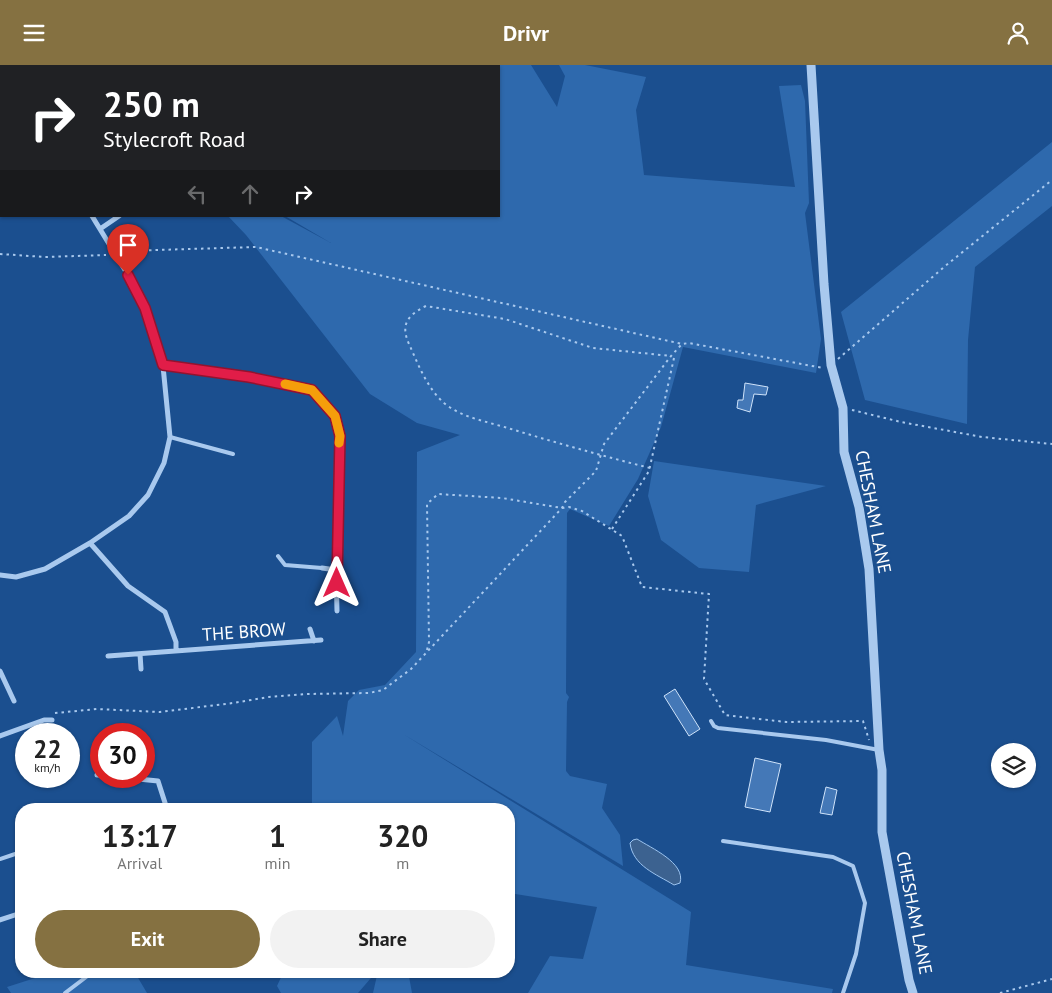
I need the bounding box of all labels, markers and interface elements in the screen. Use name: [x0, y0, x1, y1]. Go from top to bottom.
icon: menu: [20, 19, 48, 47]
text: Drivr: [503, 19, 549, 47]
icon: person: [1004, 19, 1032, 47]
text: 250 m: [103, 81, 200, 127]
icon: right: [20, 85, 85, 150]
text: Stylecroft Road: [103, 125, 245, 153]
icon: left: [183, 180, 211, 208]
icon: ahead: [236, 180, 264, 208]
icon: right: [289, 180, 317, 208]
pin: [107, 224, 149, 275]
icon: arrive: [114, 231, 142, 259]
street label: CHESHAM LANE: [850, 448, 897, 575]
position arrow: [310, 556, 362, 608]
street label: THE BROW: [201, 617, 287, 646]
speed limit sign: 30: [90, 723, 155, 788]
text: 22: [33, 733, 62, 765]
map controls: [991, 743, 1036, 788]
button: layers: [991, 743, 1036, 788]
text: km/h: [34, 760, 61, 775]
text: 13:17: [102, 816, 178, 855]
text: 1: [269, 816, 286, 855]
text: 320: [377, 816, 428, 855]
street label: CHESHAM LANE: [891, 849, 938, 976]
text: Arrival: [117, 853, 162, 873]
text: min: [265, 853, 291, 873]
text: m: [396, 853, 409, 873]
button: Exit: [35, 910, 260, 968]
button: Share: [270, 910, 495, 968]

